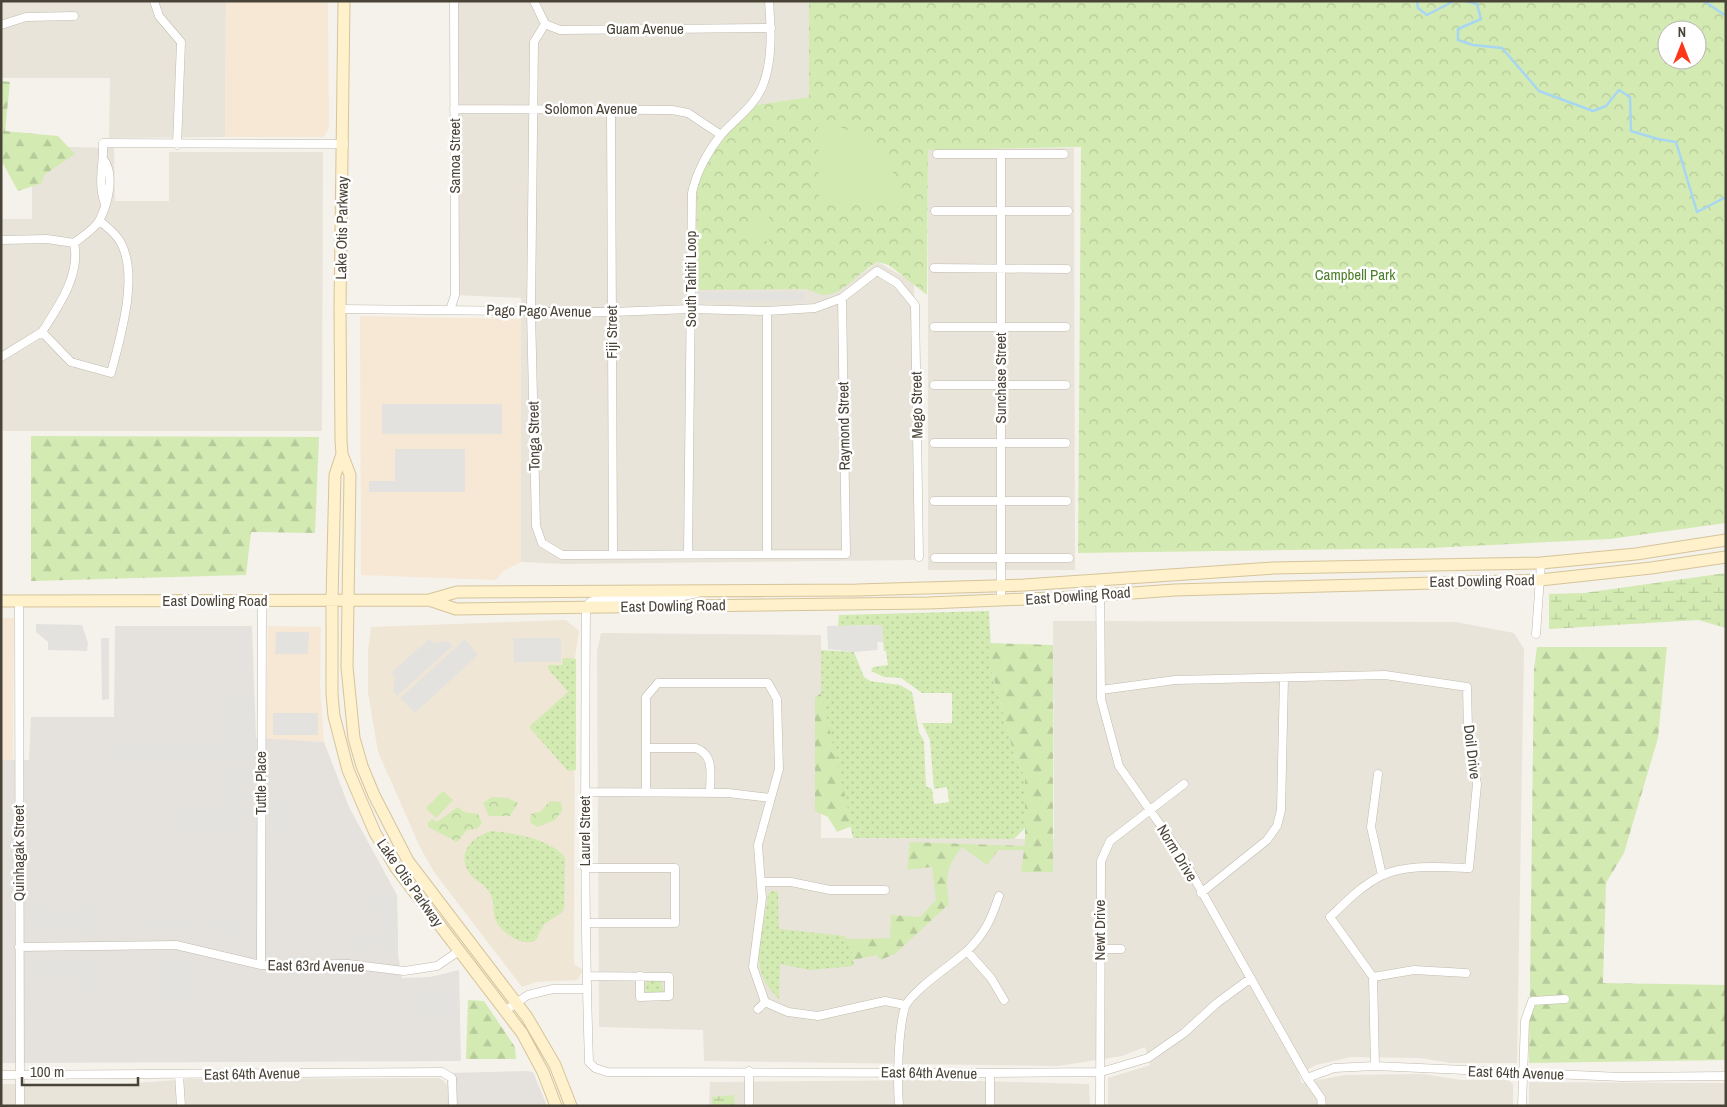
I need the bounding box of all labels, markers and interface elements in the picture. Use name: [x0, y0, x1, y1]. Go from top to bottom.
street label: Guam Avenue: [606, 18, 684, 39]
north arrow: [1657, 20, 1707, 70]
text: N: [1678, 23, 1686, 41]
street label: Solomon Avenue: [545, 98, 638, 119]
street label: Samoa Street: [444, 118, 465, 194]
street label: Lake Otis Parkway: [330, 175, 353, 280]
street label: South Tahiti Loop: [680, 231, 701, 327]
park label: Campbell Park: [1315, 264, 1396, 285]
street label: Pago Pago Avenue: [486, 299, 592, 322]
street label: Fiji Street: [601, 305, 622, 359]
street label: Sunchase Street: [990, 332, 1011, 423]
street label: Mego Street: [905, 371, 928, 439]
street label: Raymond Street: [832, 381, 855, 471]
street label: Tonga Street: [522, 400, 545, 471]
street label: East Dowling Road: [1429, 569, 1535, 592]
street label: East Dowling Road: [1025, 581, 1131, 610]
street label: East Dowling Road: [162, 590, 268, 611]
street label: East Dowling Road: [620, 594, 726, 617]
street label: Doil Drive: [1459, 724, 1486, 781]
street label: Tuttle Place: [250, 751, 271, 815]
street label: Laurel Street: [574, 795, 595, 866]
street label: Quinhagak Street: [8, 804, 29, 901]
street label: Norm Drive: [1152, 820, 1203, 885]
street label: Lake Otis Parkway: [372, 834, 449, 932]
street label: Newt Drive: [1089, 899, 1110, 960]
street label: East 63rd Avenue: [267, 954, 365, 977]
scale bar: [22, 1054, 139, 1086]
street label: East 64th Avenue: [1468, 1060, 1565, 1085]
text: 100 m: [30, 1061, 64, 1082]
street label: East 64th Avenue: [881, 1061, 977, 1084]
street label: East 64th Avenue: [204, 1062, 300, 1085]

